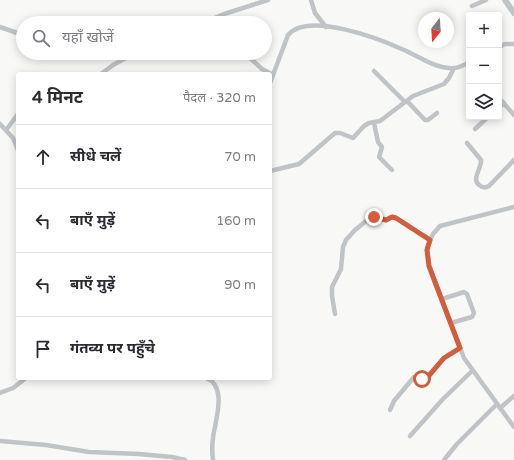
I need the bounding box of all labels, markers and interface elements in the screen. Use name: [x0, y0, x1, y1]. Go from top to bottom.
north arrow: [418, 12, 454, 48]
map controls: [466, 12, 502, 120]
button: +: [466, 12, 502, 48]
search box: [16, 16, 272, 60]
icon: search: [30, 27, 52, 49]
text: यहाँ खोजें: [62, 28, 114, 46]
button: −: [466, 48, 502, 84]
button: layers: [466, 84, 502, 120]
text: 4 मिनट: [32, 87, 83, 108]
text: पैदल · 320 m: [183, 90, 256, 106]
icon: ahead: [32, 146, 54, 168]
text: सीधे चलें: [70, 147, 121, 165]
text: 70 m: [224, 149, 256, 165]
route end: [365, 208, 383, 226]
icon: left: [32, 210, 54, 232]
text: बाएँ मुड़ें: [70, 211, 115, 229]
text: 160 m: [216, 213, 256, 229]
icon: left: [32, 274, 54, 296]
text: बाएँ मुड़ें: [70, 275, 115, 293]
text: 90 m: [224, 277, 256, 293]
icon: arrive: [32, 338, 54, 360]
text: गंतव्य पर पहुँचे: [70, 339, 155, 357]
route start: [413, 370, 431, 388]

